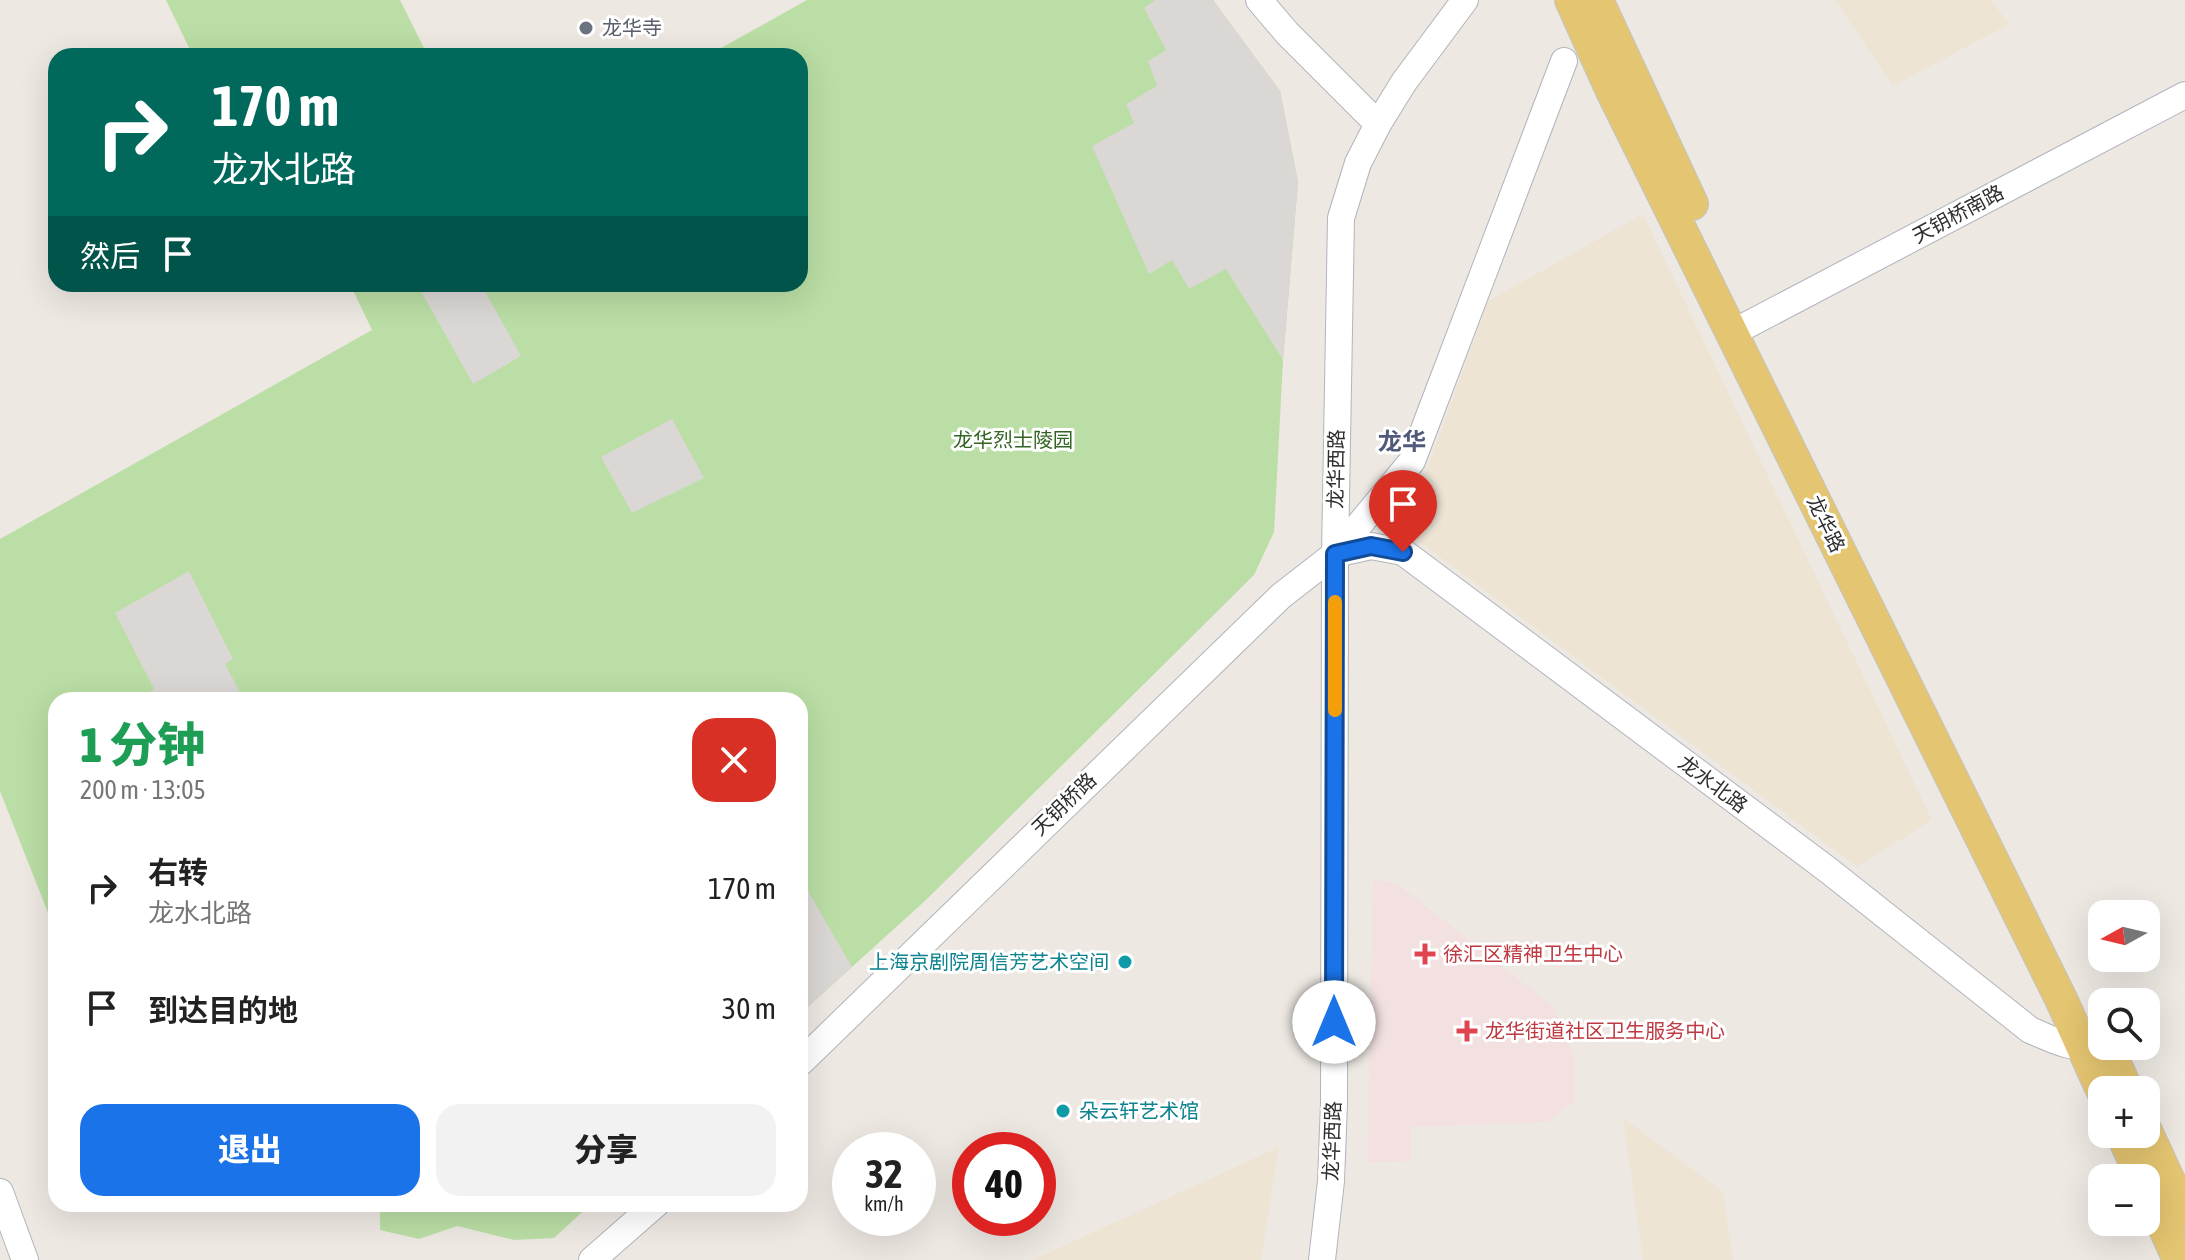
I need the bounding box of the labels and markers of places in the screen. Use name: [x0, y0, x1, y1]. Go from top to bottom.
place label: 龙华寺: [602, 16, 662, 39]
marker: 龙华寺: [577, 19, 595, 37]
pin: [1369, 470, 1437, 552]
place label: 徐汇区精神卫生中心: [1443, 942, 1623, 965]
marker: 徐汇区精神卫生中心: [1414, 943, 1436, 965]
place label: 上海京剧院周信芳艺术空间: [869, 950, 1109, 973]
marker: 上海京剧院周信芳艺术空间: [1116, 953, 1134, 971]
place label: 龙华街道社区卫生服务中心: [1485, 1019, 1725, 1042]
marker: 龙华街道社区卫生服务中心: [1456, 1020, 1478, 1042]
place label: 朵云轩艺术馆: [1079, 1099, 1199, 1122]
marker: 朵云轩艺术馆: [1054, 1102, 1072, 1120]

